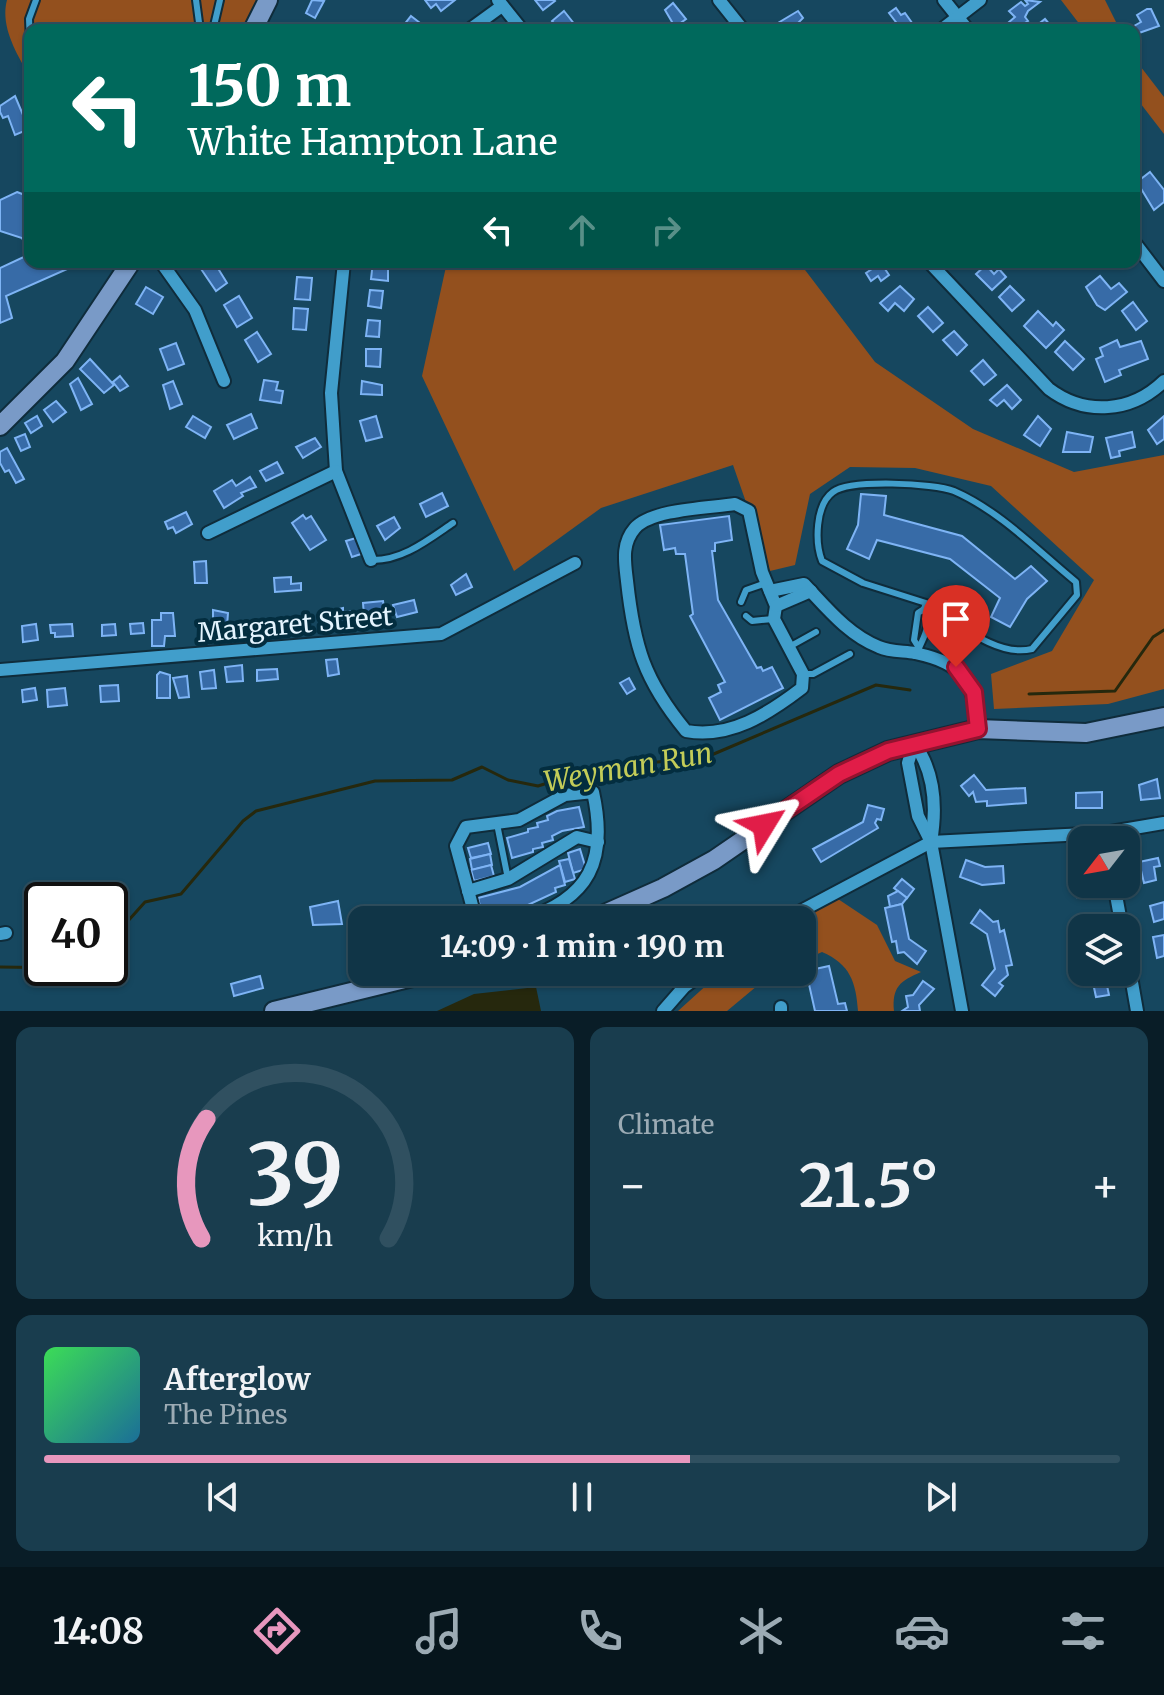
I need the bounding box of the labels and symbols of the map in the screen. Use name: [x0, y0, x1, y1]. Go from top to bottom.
pin: [922, 585, 990, 667]
street label: Margaret Street: [196, 599, 394, 649]
water label: Weyman Run: [541, 734, 715, 800]
position arrow: [722, 783, 806, 867]
north arrow: [1068, 826, 1140, 898]
speed limit sign: 40: [24, 882, 128, 986]

